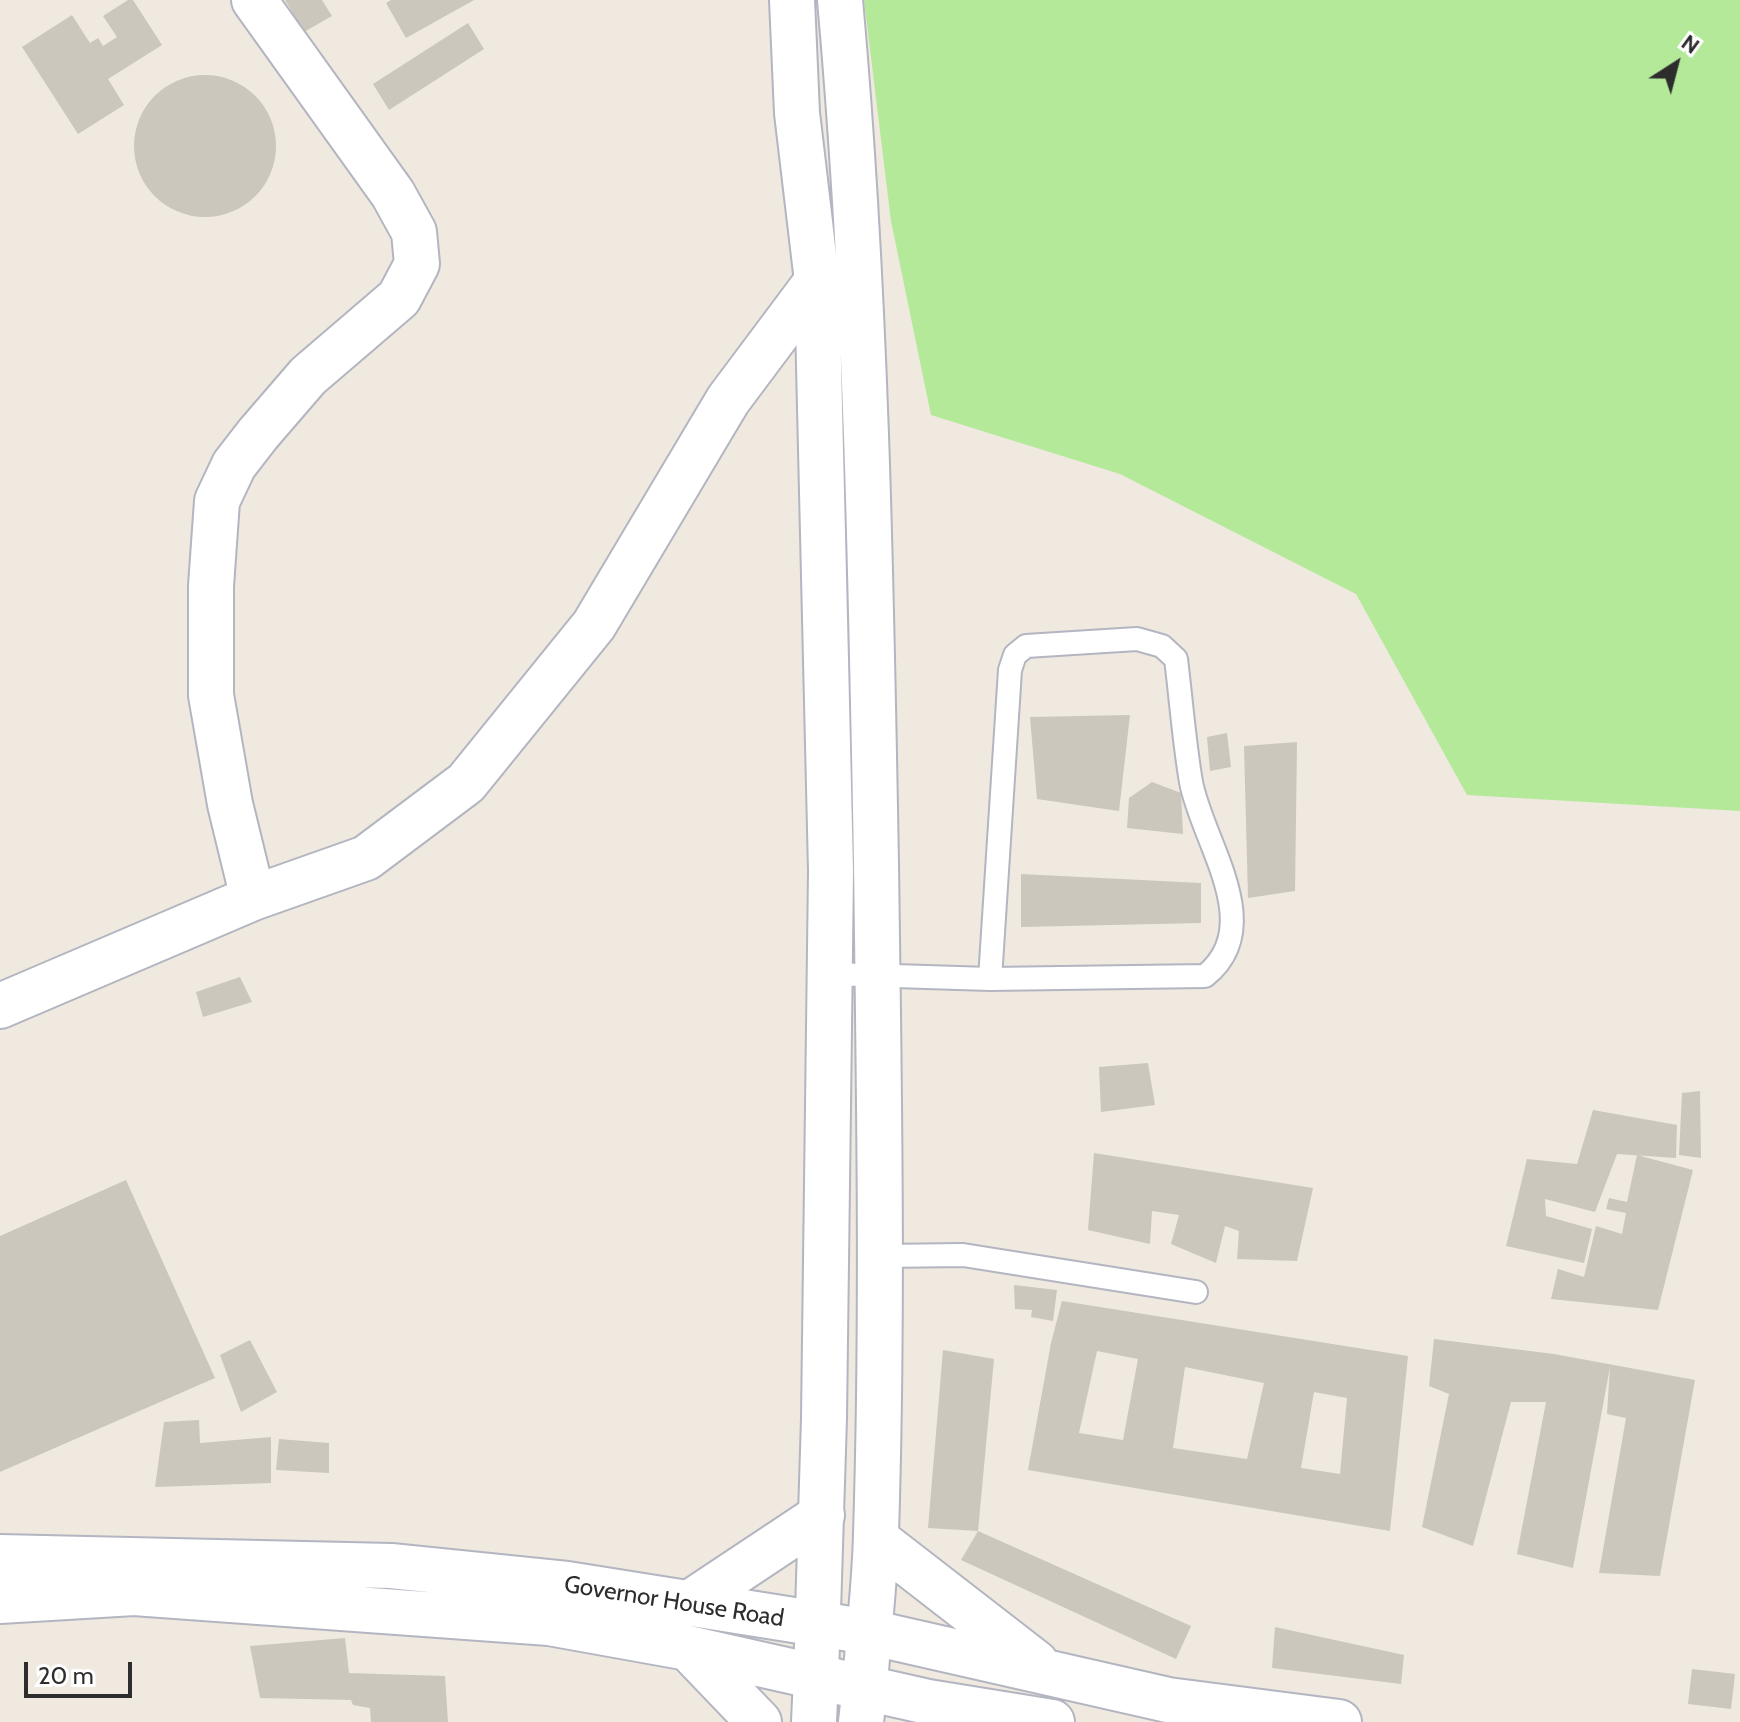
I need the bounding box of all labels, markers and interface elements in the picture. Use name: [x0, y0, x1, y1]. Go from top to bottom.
north arrow: [1636, 24, 1716, 104]
text: N: [1676, 29, 1705, 60]
street label: Governor House Road: [562, 1570, 786, 1634]
scale bar: [28, 1646, 136, 1696]
text: 20 m: [38, 1661, 94, 1690]

